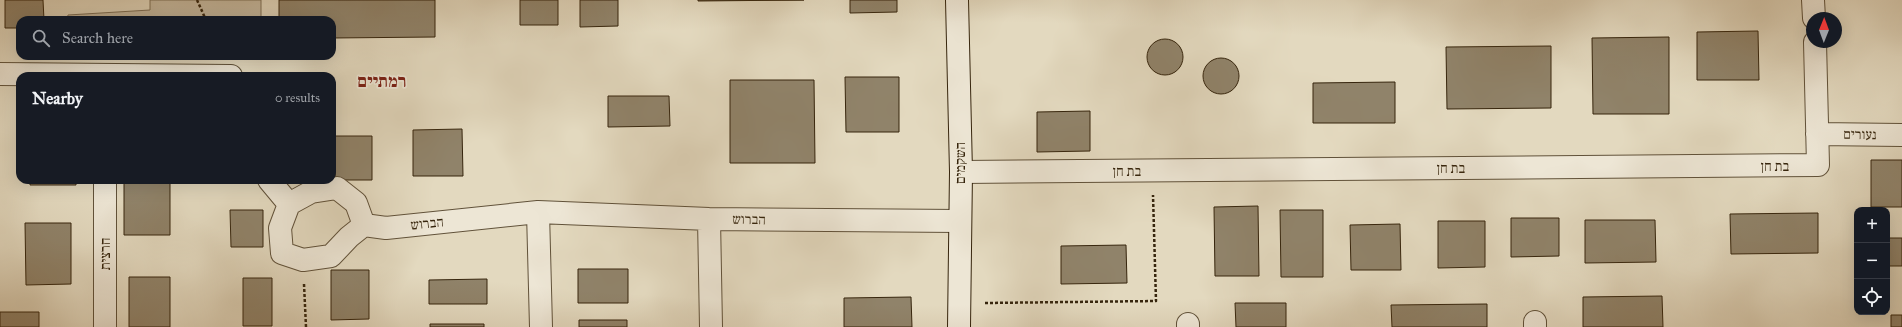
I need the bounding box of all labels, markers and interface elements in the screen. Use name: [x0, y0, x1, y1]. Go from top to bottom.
north arrow: [1806, 12, 1842, 48]
search box: [16, 16, 336, 60]
icon: search: [30, 27, 52, 49]
text: Search here: [62, 29, 133, 47]
district label: רמתיים: [357, 70, 407, 92]
text: Nearby: [32, 88, 83, 109]
text: 0 results: [275, 90, 320, 106]
street label: נעורים: [1843, 126, 1877, 143]
street label: השקמים: [952, 142, 969, 184]
street label: בת חן: [1761, 158, 1790, 175]
street label: בת חן: [1437, 160, 1466, 177]
street label: בת חן: [1113, 163, 1142, 180]
map controls: [1854, 207, 1890, 315]
button: +: [1854, 207, 1890, 243]
street label: הברוש: [732, 211, 766, 228]
street label: הברוש: [410, 213, 444, 234]
street label: חרצית: [97, 238, 114, 270]
button: −: [1854, 243, 1890, 279]
button: locate: [1854, 279, 1890, 315]

